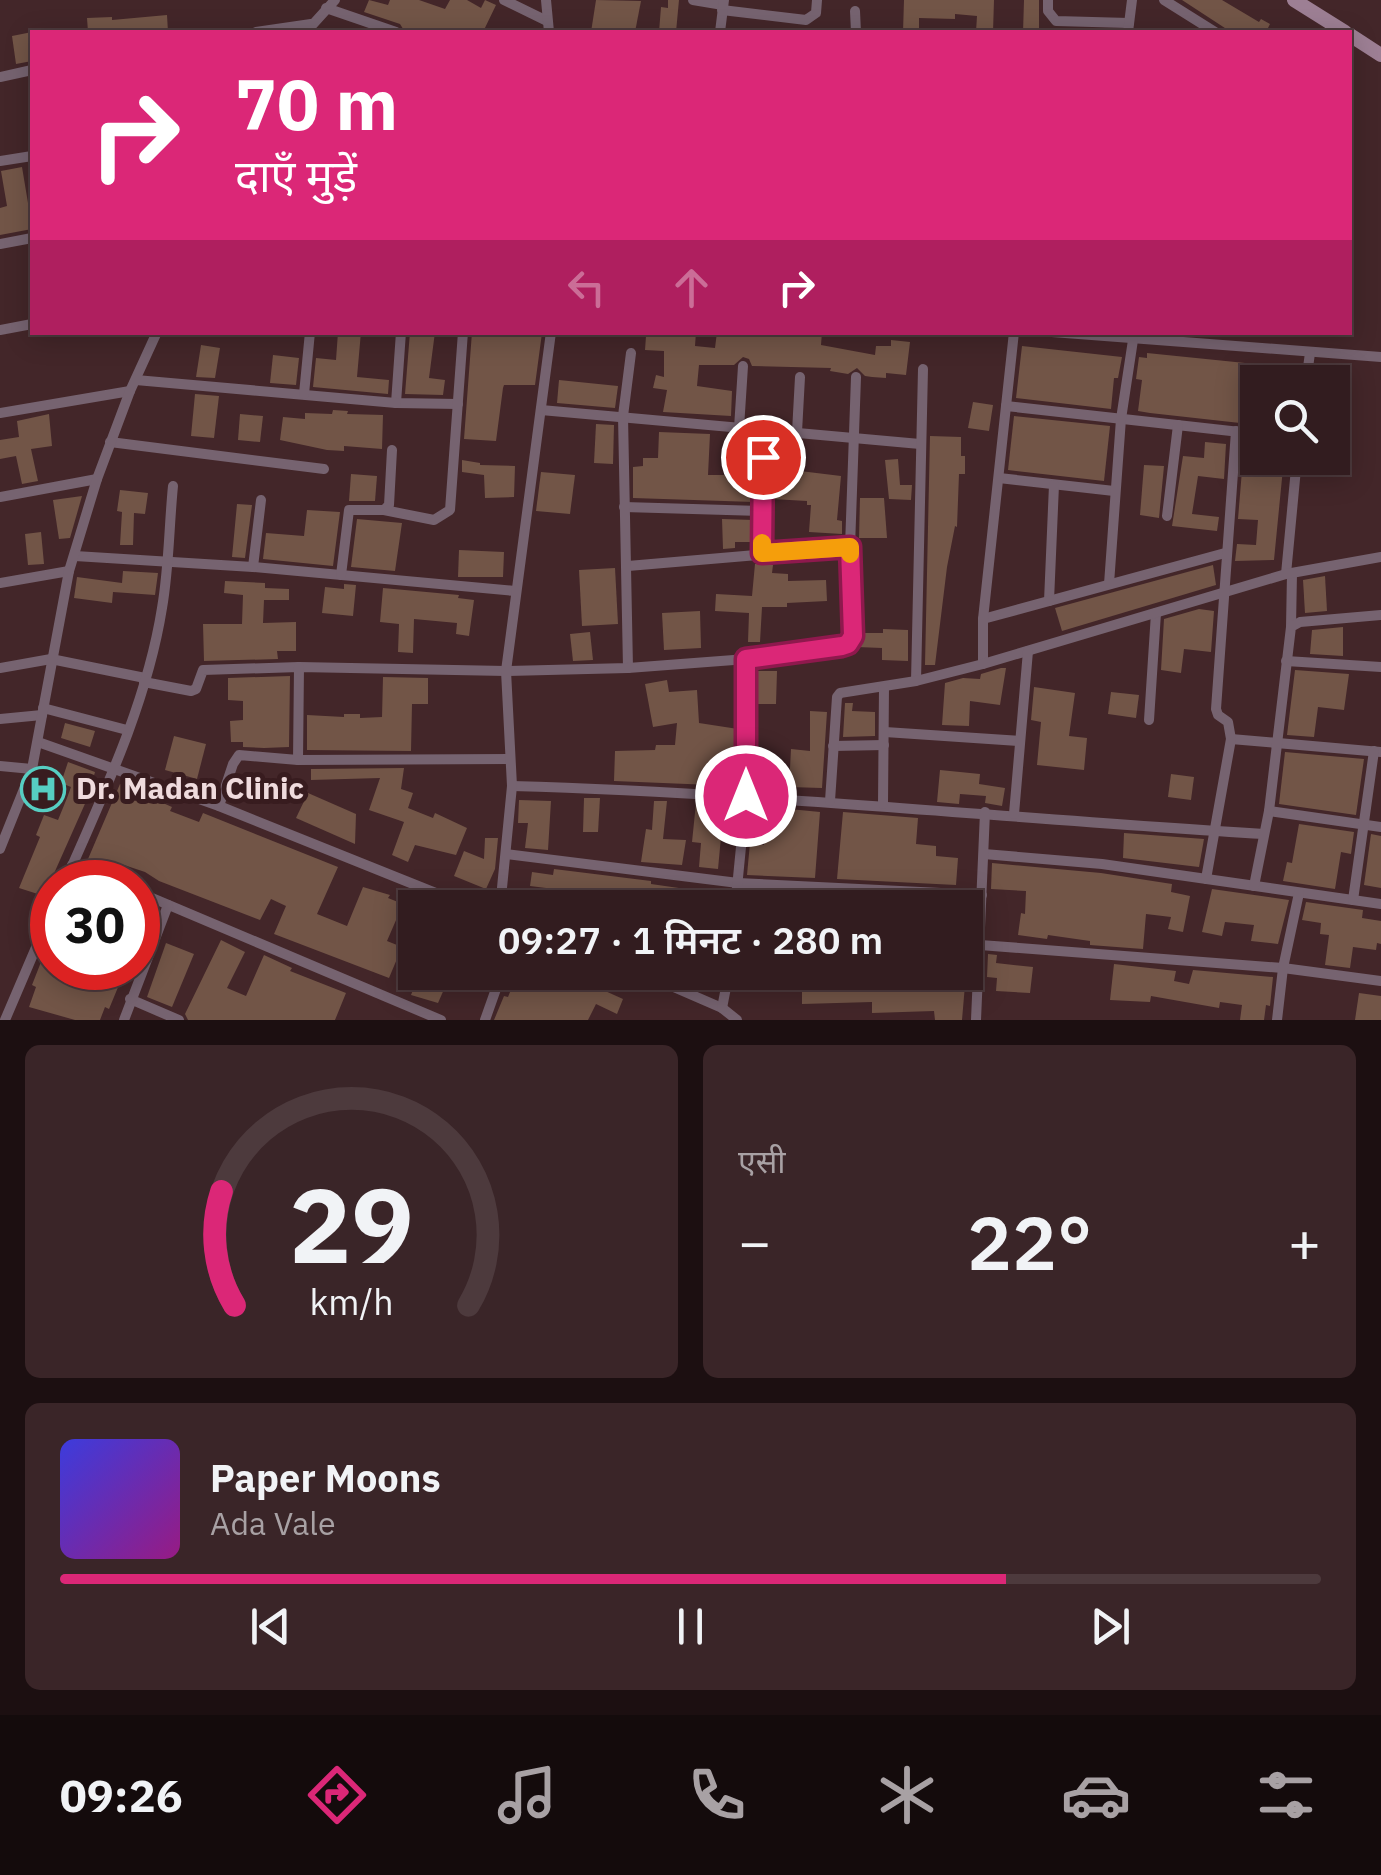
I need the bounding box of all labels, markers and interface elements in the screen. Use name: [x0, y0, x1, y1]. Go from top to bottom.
text: 70 m: [235, 58, 398, 149]
icon: right: [70, 70, 200, 200]
text: दाएँ मुड़ें: [235, 146, 357, 204]
icon: left: [559, 260, 614, 315]
icon: ahead: [664, 260, 719, 315]
icon: right: [769, 260, 824, 315]
map controls: [1240, 365, 1350, 475]
button: search: [1240, 365, 1350, 475]
pin: [721, 415, 806, 500]
icon: arrive: [736, 430, 791, 485]
position arrow: [694, 744, 798, 848]
hospital icon: Dr. Madan Clinic: [20, 766, 66, 812]
place label: Dr. Madan Clinic: [76, 768, 304, 807]
speed limit sign: 30: [30, 860, 160, 990]
text: 09:27 · 1 मिनट · 280 m: [498, 915, 883, 964]
text: एसी: [738, 1140, 786, 1182]
text: 29: [289, 1156, 414, 1292]
text: 22°: [967, 1193, 1092, 1291]
text: −: [738, 1206, 771, 1277]
text: +: [1288, 1206, 1321, 1277]
text: km/h: [309, 1278, 394, 1325]
text: Paper Moons: [210, 1453, 441, 1502]
text: Ada Vale: [210, 1502, 336, 1544]
icon: previous: [243, 1599, 298, 1654]
icon: pause: [663, 1599, 718, 1654]
icon: next: [1083, 1599, 1138, 1654]
icon: directions: [302, 1760, 372, 1830]
icon: music: [492, 1760, 562, 1830]
icon: phone: [682, 1760, 752, 1830]
icon: climate: [872, 1760, 942, 1830]
icon: car: [1061, 1760, 1131, 1830]
icon: filters: [1251, 1760, 1321, 1830]
text: 09:26: [60, 1766, 183, 1824]

